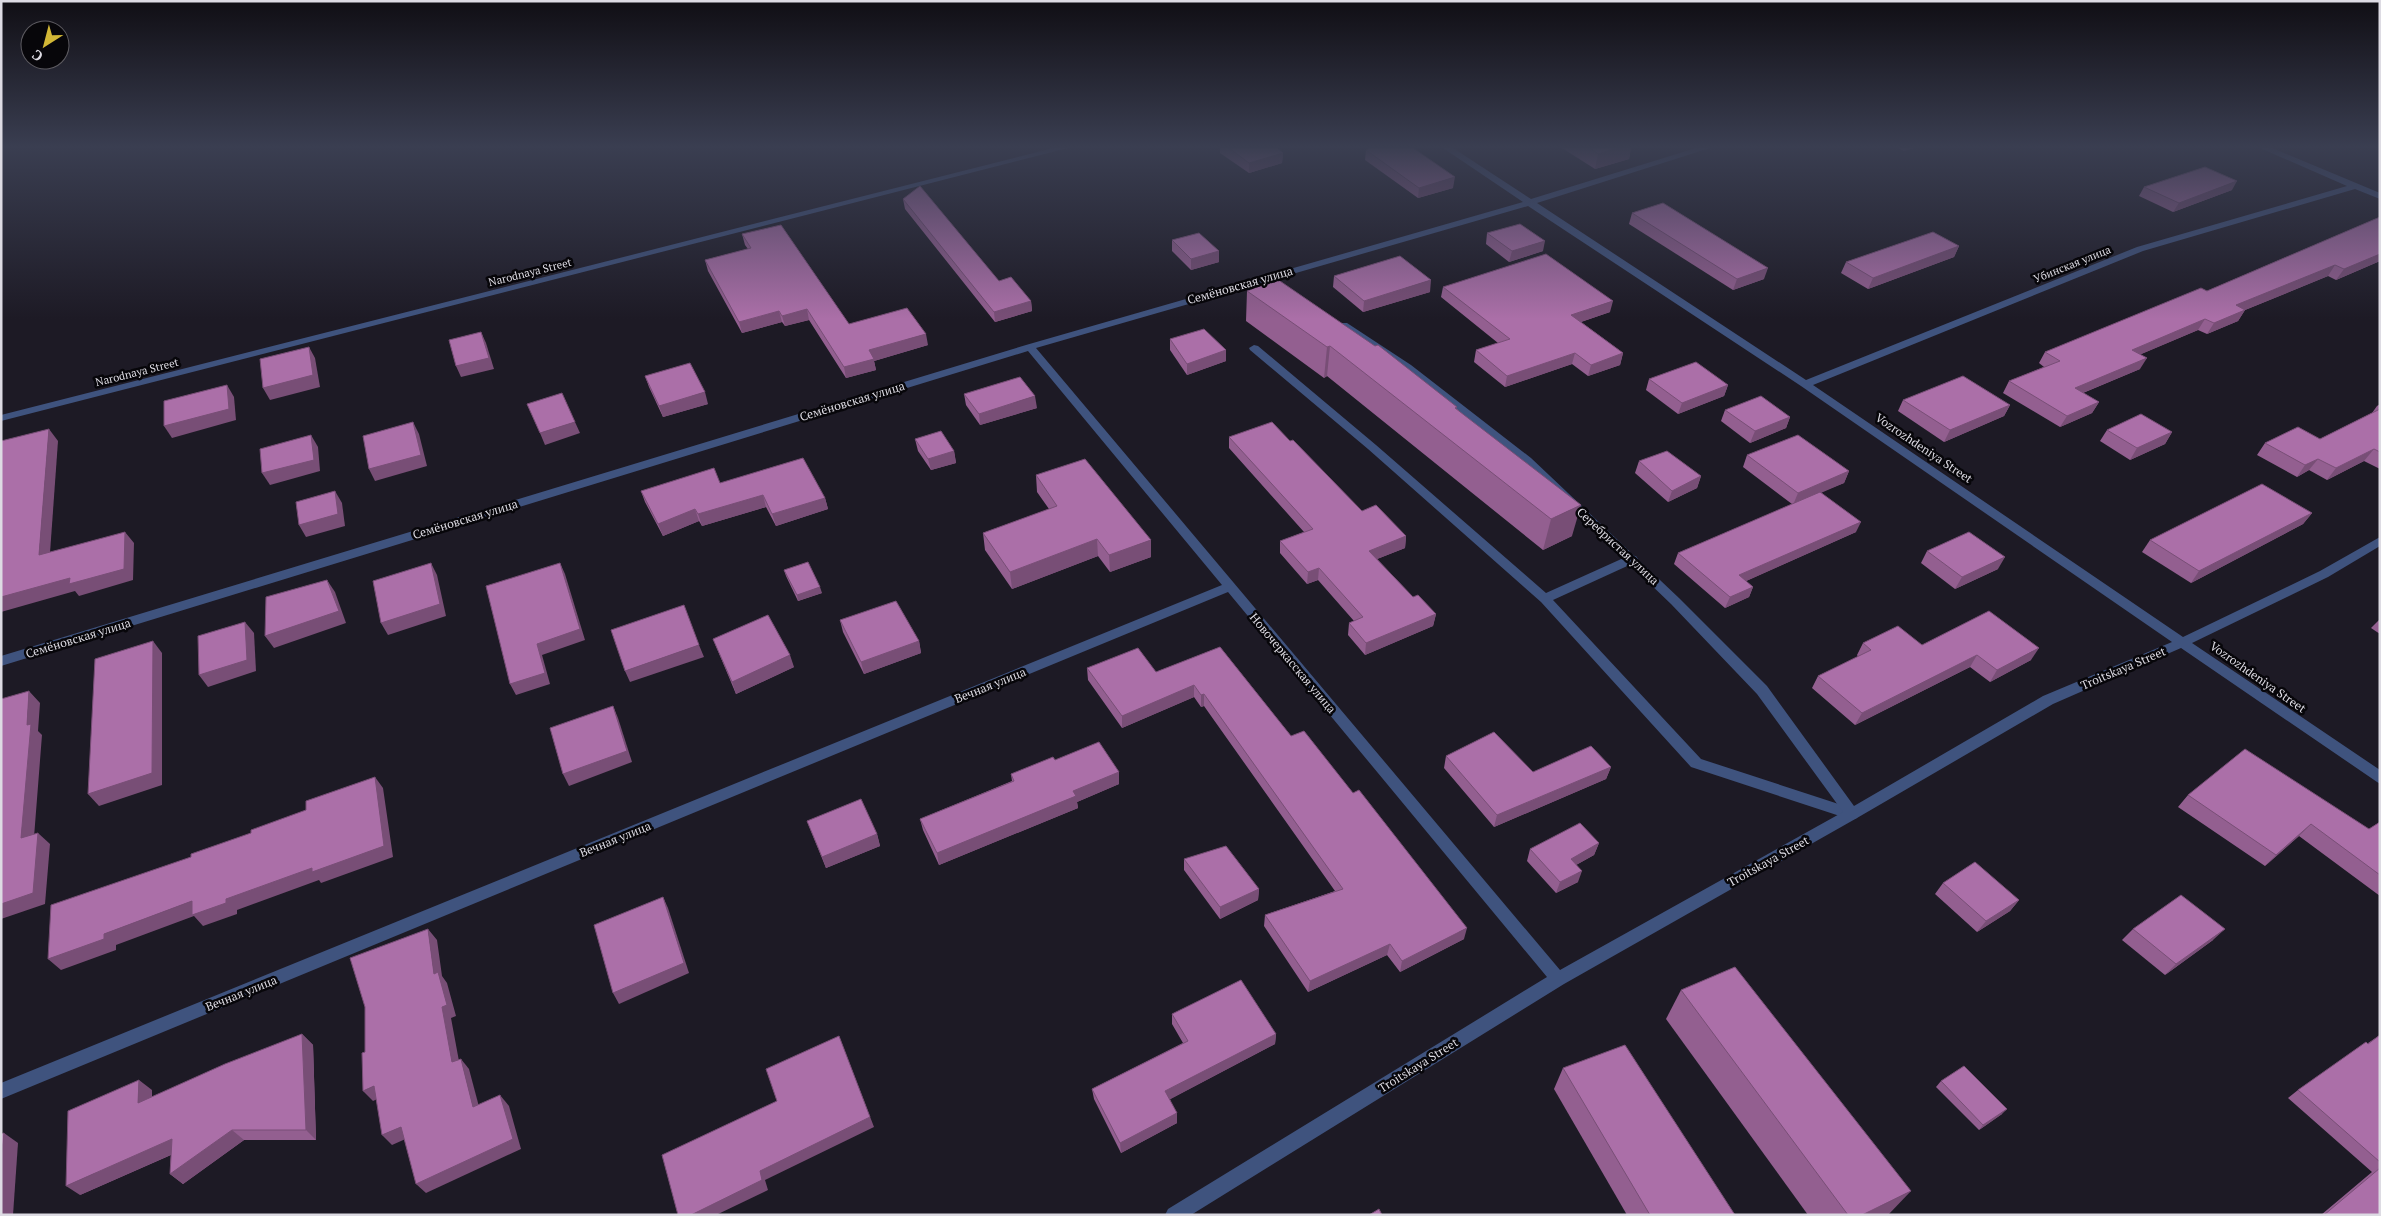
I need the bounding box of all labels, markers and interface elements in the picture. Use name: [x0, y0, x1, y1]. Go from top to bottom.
north arrow: [20, 20, 70, 70]
text: С: [28, 46, 46, 66]
street label: Убинская улица: [2031, 242, 2113, 286]
street label: Narodnaya Street: [487, 255, 573, 289]
street label: Семёновская улица: [1185, 263, 1295, 307]
street label: Narodnaya Street: [94, 355, 180, 389]
street label: Семёновская улица: [798, 378, 906, 424]
street label: Vozrozhdeniya Street: [1873, 410, 1976, 486]
street label: Семёновская улица: [411, 496, 519, 542]
street label: Серебристая улица: [1574, 504, 1662, 588]
street label: Новочеркасская улица: [1247, 610, 1339, 716]
street label: Семёновская улица: [24, 615, 132, 661]
street label: Vozrozhdeniya Street: [2207, 638, 2309, 716]
street label: Troitskaya Street: [2078, 643, 2168, 693]
street label: Вечная улица: [952, 664, 1028, 706]
street label: Вечная улица: [577, 818, 653, 860]
street label: Troitskaya Street: [1725, 832, 1812, 890]
street label: Вечная улица: [203, 972, 279, 1014]
street label: Troitskaya Street: [1375, 1034, 1461, 1095]

